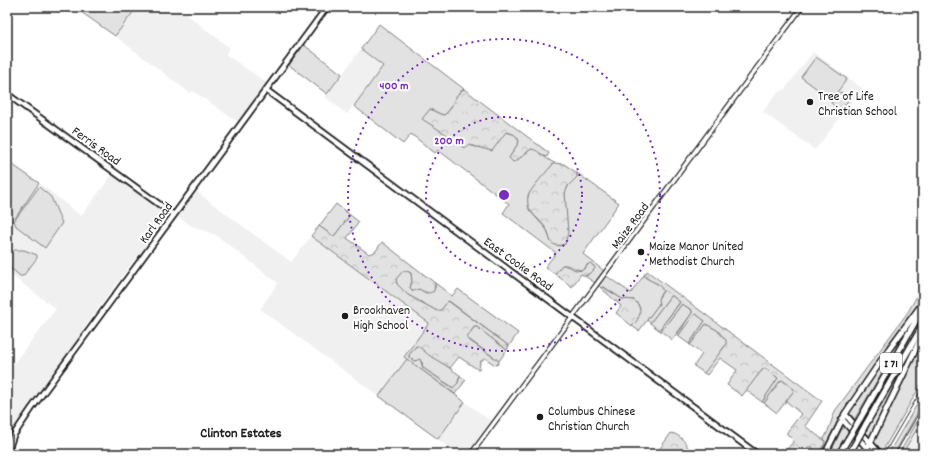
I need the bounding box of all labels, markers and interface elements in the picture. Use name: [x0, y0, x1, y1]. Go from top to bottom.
text: 400 m: [379, 78, 409, 95]
place label: Tree of Life Christian School: [818, 88, 897, 122]
marker: Tree of Life Christian School: [805, 97, 815, 107]
street label: Ferris Road: [67, 123, 124, 171]
text: 200 m: [434, 133, 464, 150]
centre of rings: [497, 188, 511, 202]
street label: Karl Road: [135, 199, 179, 248]
street label: Maize Road: [607, 199, 655, 254]
street label: East Cooke Road: [479, 233, 556, 297]
place label: Maize Manor United Methodist Church: [649, 238, 743, 272]
marker: Maize Manor United Methodist Church: [636, 247, 646, 257]
place label: Brookhaven High School: [353, 302, 410, 336]
marker: Brookhaven High School: [340, 311, 350, 321]
road number: I 71: [880, 353, 902, 373]
place label: Columbus Chinese Christian Church: [548, 403, 635, 437]
marker: Columbus Chinese Christian Church: [535, 412, 545, 422]
district label: Clinton Estates: [200, 424, 282, 444]

